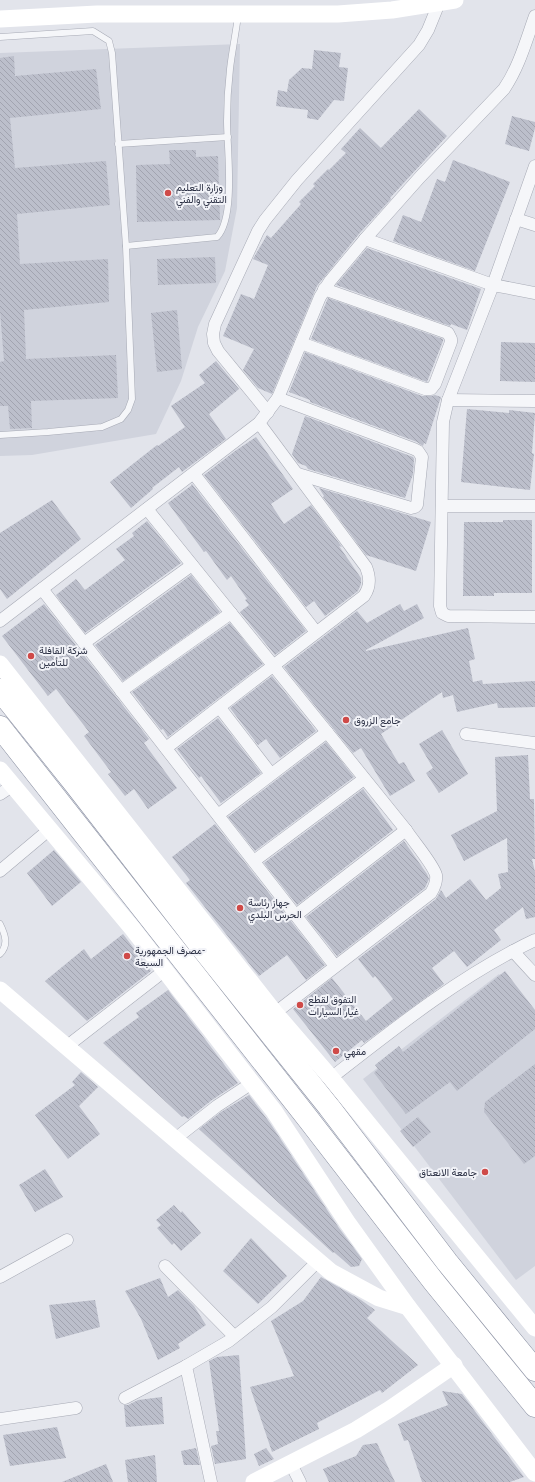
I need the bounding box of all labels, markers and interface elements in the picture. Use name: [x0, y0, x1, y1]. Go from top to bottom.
place label: وزارة التعليم التقني والفني: [176, 182, 227, 208]
marker: وزارة التعليم التقني والفني: [163, 188, 173, 198]
place label: شركة القافلة للتأمين: [39, 645, 88, 669]
marker: شركة القافلة للتأمين: [26, 651, 36, 661]
marker: جامع الزروق: [341, 715, 351, 725]
place label: جامع الزروق: [354, 715, 401, 727]
place label: جهاز رئاسة الحرس البلدي: [248, 897, 302, 923]
marker: جهاز رئاسة الحرس البلدي: [235, 903, 245, 913]
place label: مصرف الجمهورية- السبعة: [135, 945, 205, 969]
marker: مصرف الجمهورية- السبعة: [122, 951, 132, 961]
place label: التفوق لقطع غيار السيارات: [308, 994, 359, 1018]
marker: التفوق لقطع غيار السيارات: [295, 1000, 305, 1010]
marker: مقهي: [331, 1046, 341, 1056]
place label: مقهي: [344, 1046, 366, 1060]
place label: جامعة الانعتاق: [419, 1167, 477, 1179]
marker: جامعة الانعتاق: [480, 1167, 490, 1177]

